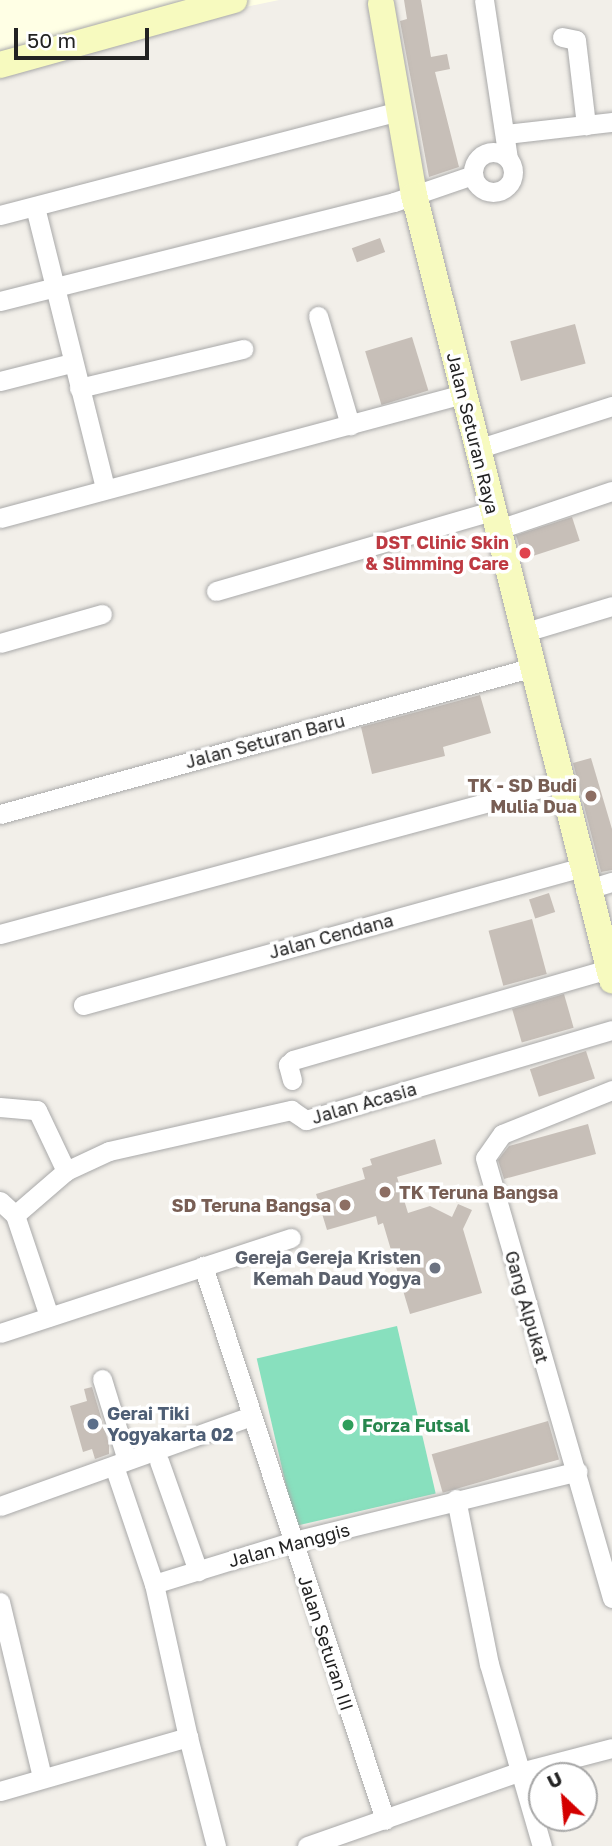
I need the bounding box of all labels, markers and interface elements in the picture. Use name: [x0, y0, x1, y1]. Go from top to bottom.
scale bar: [18, 14, 152, 58]
text: 50 m: [27, 27, 76, 53]
street label: Jalan Seturan Raya: [442, 350, 504, 516]
place label: DST Clinic Skin & Slimming Care: [365, 532, 509, 574]
marker: DST Clinic Skin & Slimming Care: [515, 543, 535, 563]
street label: Jalan Seturan Baru: [183, 709, 347, 773]
place label: TK - SD Budi Mulia Dua: [468, 775, 577, 818]
marker: TK - SD Budi Mulia Dua: [583, 788, 599, 804]
street label: Jalan Cendana: [266, 909, 396, 963]
street label: Jalan Acasia: [309, 1078, 419, 1128]
place label: TK Teruna Bangsa: [399, 1181, 558, 1203]
marker: TK Teruna Bangsa: [377, 1184, 393, 1200]
place label: SD Teruna Bangsa: [172, 1194, 331, 1216]
marker: SD Teruna Bangsa: [337, 1197, 353, 1213]
place label: Gereja Gereja Kristen Kemah Daud Yogya: [235, 1247, 421, 1290]
street label: Gang Alpukat: [501, 1248, 553, 1366]
marker: Gereja Gereja Kristen Kemah Daud Yogya: [427, 1260, 443, 1276]
place label: Gerai Tiki Yogyakarta 02: [107, 1403, 233, 1446]
place label: Forza Futsal: [362, 1414, 470, 1436]
marker: Gerai Tiki Yogyakarta 02: [85, 1416, 101, 1432]
marker: Forza Futsal: [340, 1417, 356, 1433]
street label: Jalan Manggis: [226, 1518, 352, 1572]
street label: Jalan Seturan III: [294, 1572, 358, 1714]
north arrow: [528, 1762, 598, 1832]
text: U: [543, 1766, 566, 1793]

